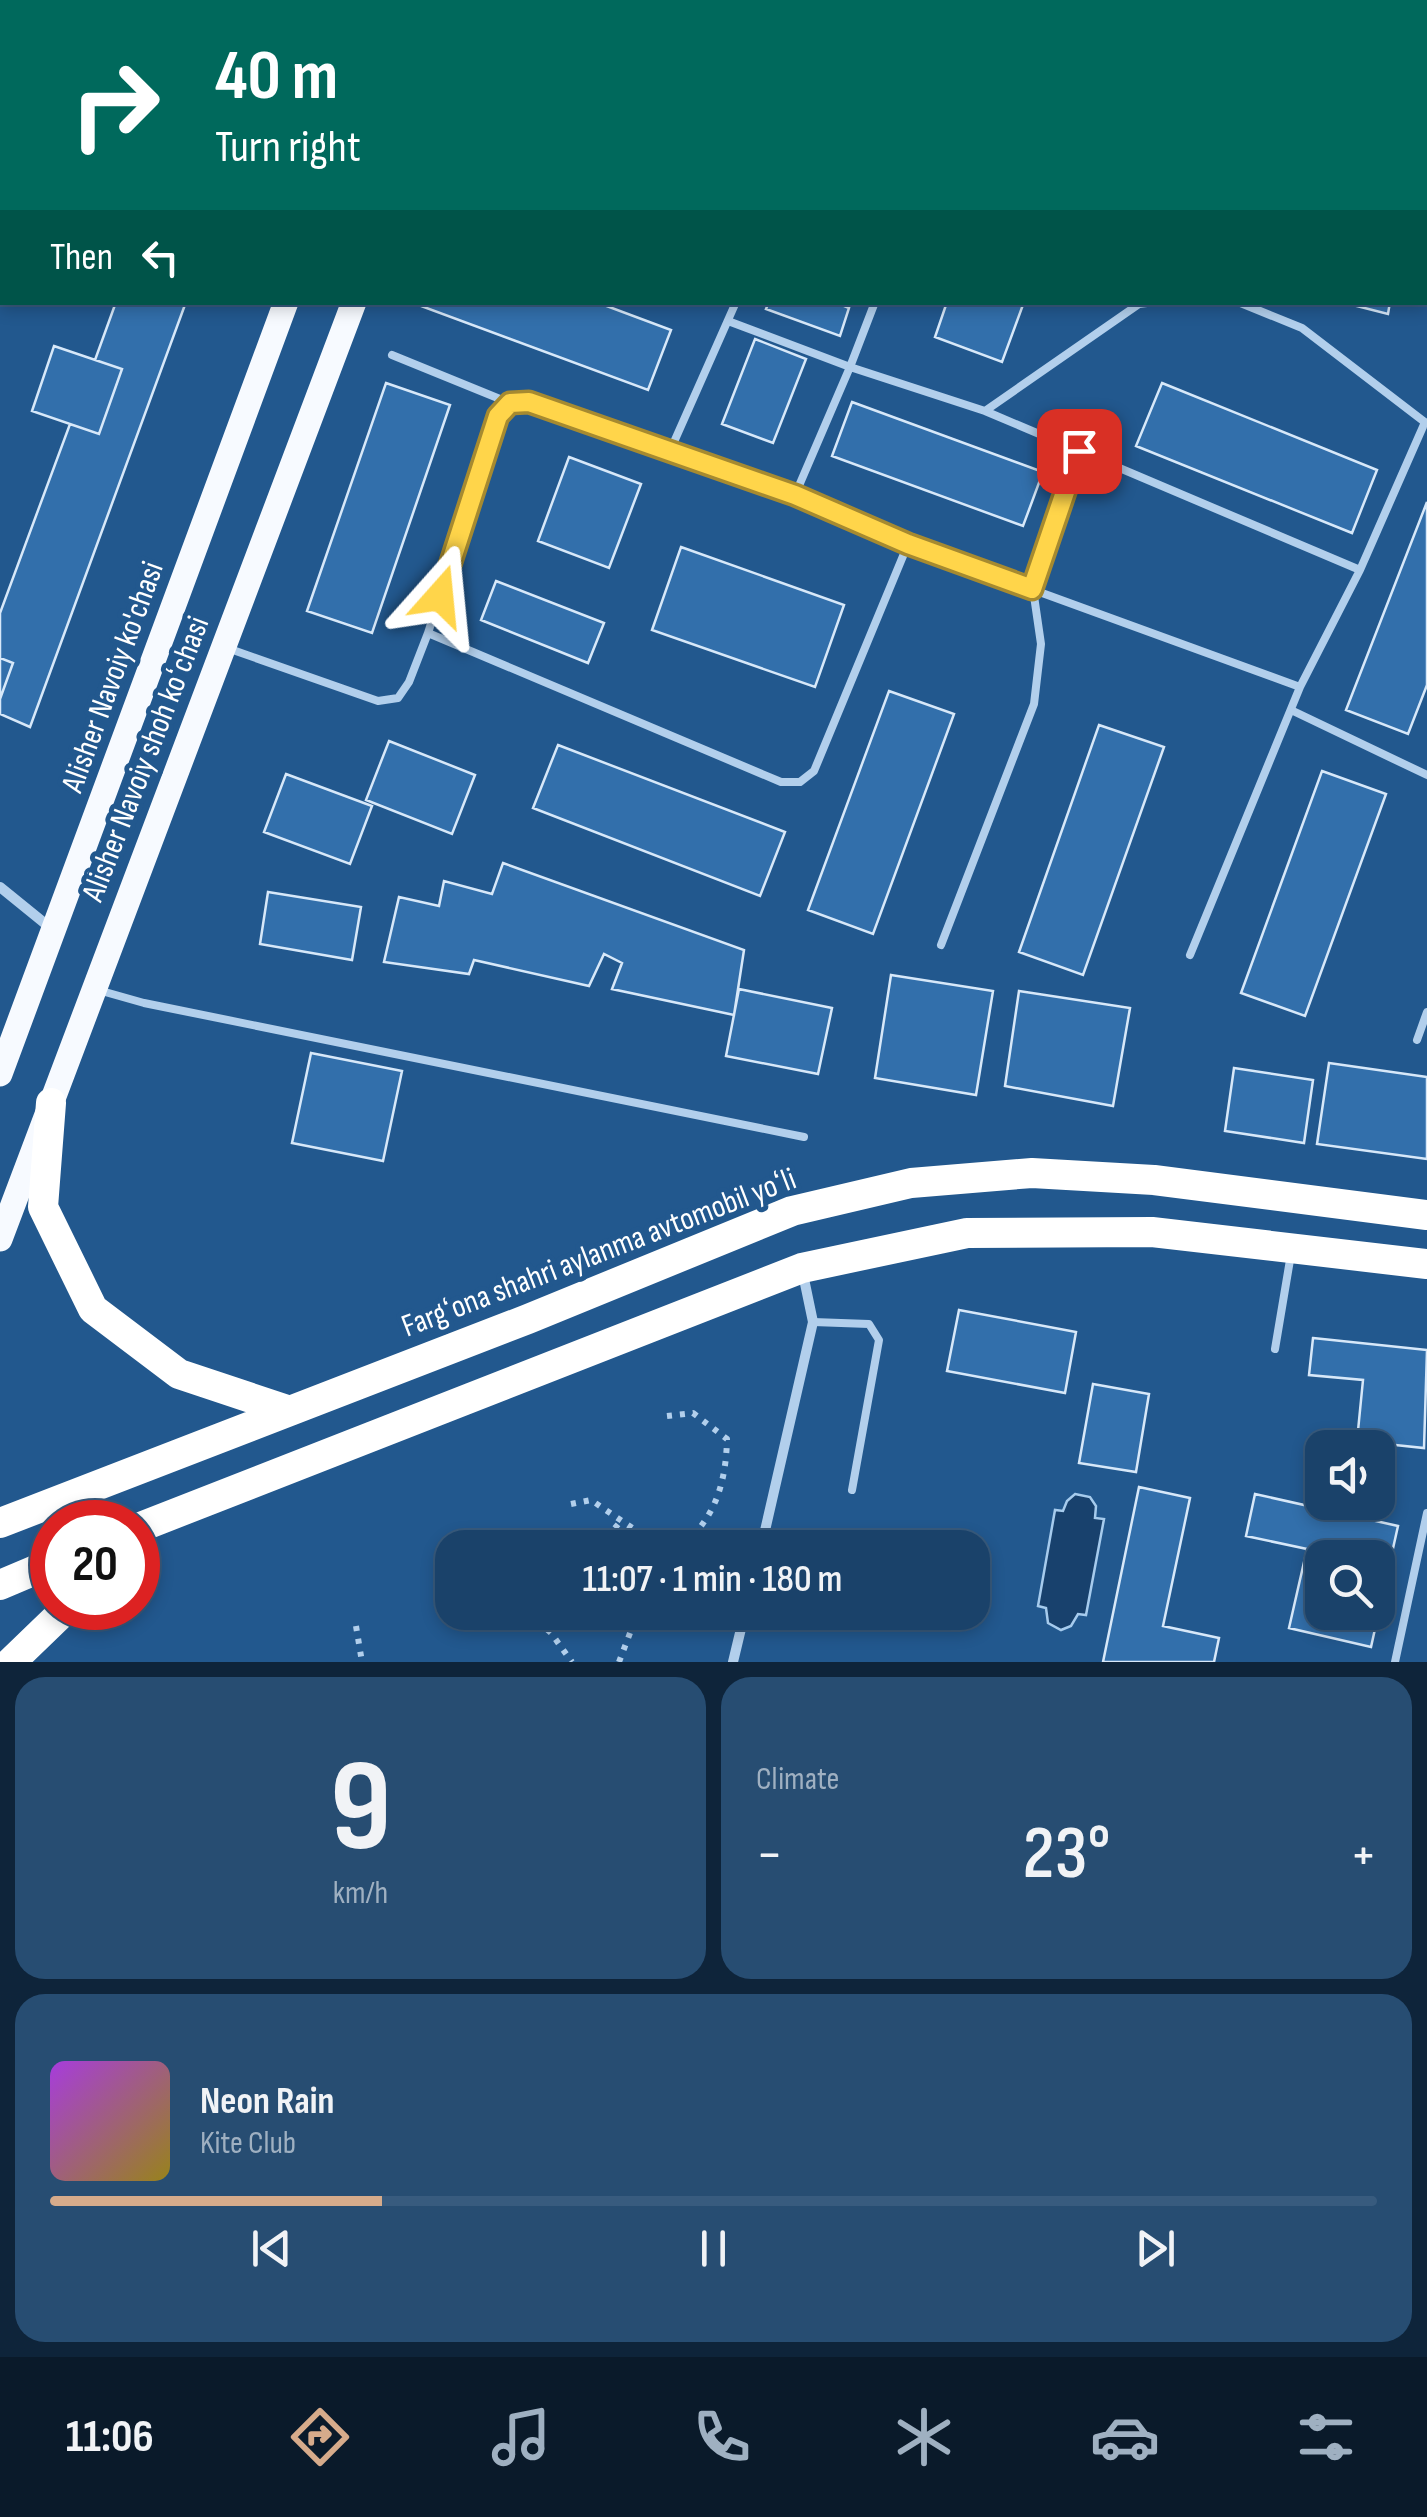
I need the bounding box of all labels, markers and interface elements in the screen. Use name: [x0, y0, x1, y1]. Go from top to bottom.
text: 40 m: [215, 35, 338, 119]
icon: right: [50, 40, 180, 170]
text: Turn right: [215, 120, 361, 175]
icon: left: [133, 230, 188, 285]
text: Then: [50, 235, 113, 280]
pin: [1037, 409, 1122, 494]
icon: arrive: [1052, 424, 1107, 479]
position arrow: [388, 544, 492, 648]
street label: Alisher Navoiy ko'chasi: [53, 556, 173, 799]
street label: Alisher Navoiy shoh koʻchasi: [73, 611, 218, 908]
street label: Fargʻona shahri aylanma avtomobil yoʻli: [396, 1160, 802, 1346]
map controls: [1305, 1430, 1395, 1630]
button: sound: [1305, 1430, 1395, 1520]
speed limit sign: 20: [30, 1500, 160, 1630]
button: search: [1305, 1540, 1395, 1630]
text: 11:07 · 1 min · 180 m: [583, 1557, 842, 1602]
text: 9: [330, 1731, 391, 1887]
text: Climate: [756, 1760, 839, 1799]
text: 23°: [1023, 1809, 1110, 1900]
text: −: [756, 1822, 783, 1889]
text: +: [1350, 1822, 1377, 1889]
text: km/h: [333, 1874, 388, 1913]
text: Neon Rain: [200, 2079, 334, 2124]
text: Kite Club: [200, 2124, 296, 2163]
icon: previous: [244, 2221, 299, 2276]
icon: pause: [686, 2221, 741, 2276]
icon: next: [1128, 2221, 1183, 2276]
icon: directions: [285, 2402, 355, 2472]
icon: music: [486, 2402, 556, 2472]
icon: phone: [687, 2402, 757, 2472]
icon: climate: [889, 2402, 959, 2472]
icon: car: [1090, 2402, 1160, 2472]
icon: filters: [1291, 2402, 1361, 2472]
text: 11:06: [66, 2410, 154, 2465]

